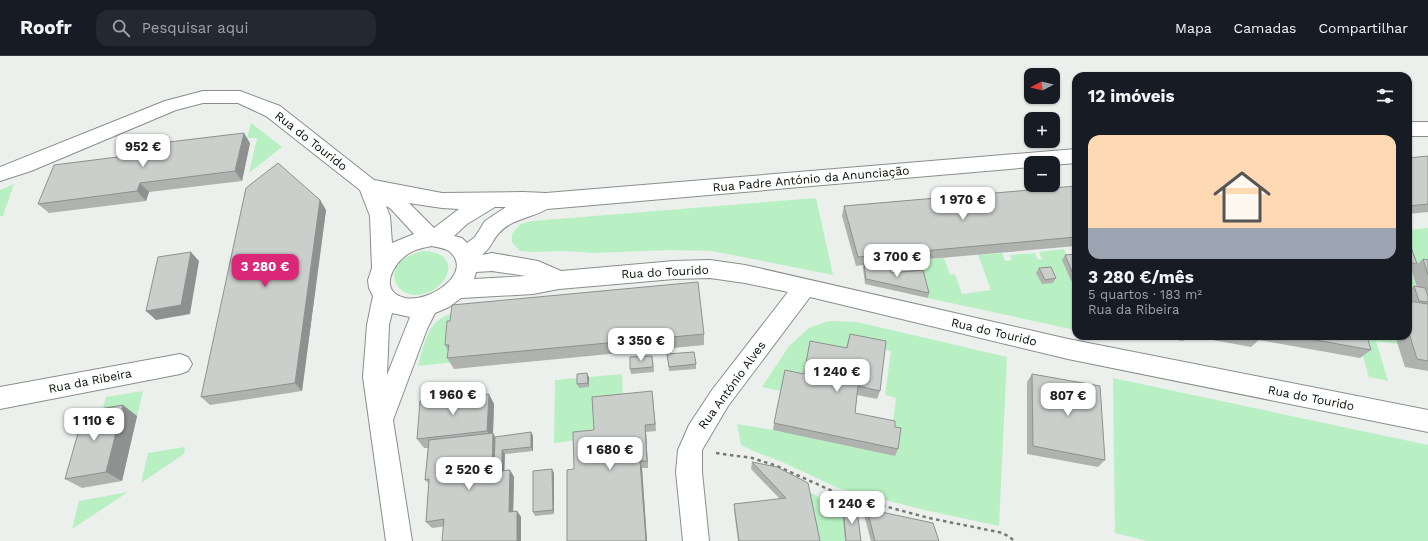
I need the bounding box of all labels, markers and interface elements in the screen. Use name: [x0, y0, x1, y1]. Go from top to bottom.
search box: [96, 10, 376, 46]
text: Roofr: [20, 16, 72, 39]
icon: search: [110, 17, 132, 39]
text: Pesquisar aqui: [142, 19, 248, 37]
text: Mapa: [1175, 20, 1212, 36]
text: Camadas: [1234, 20, 1296, 36]
text: Compartilhar: [1318, 20, 1408, 36]
north arrow: [1024, 68, 1060, 104]
map controls: [1024, 68, 1060, 192]
icon: filters: [1374, 85, 1396, 107]
text: 12 imóveis: [1088, 86, 1175, 106]
street label: Rua do Tourido: [272, 108, 350, 174]
button: +: [1024, 112, 1060, 148]
pin: 952 €: [115, 134, 171, 168]
text: 952 €: [125, 139, 161, 154]
button: −: [1024, 156, 1060, 192]
icon: home: [1206, 161, 1278, 233]
street label: Rua Padre António da Anunciação: [712, 163, 910, 195]
pin: 1 970 €: [926, 187, 1000, 221]
text: 1 970 €: [940, 192, 986, 207]
pin: 3 700 €: [860, 244, 934, 278]
text: 3 700 €: [873, 249, 921, 264]
pin: 3 280 €: [228, 254, 302, 288]
text: 3 280 €: [241, 259, 289, 274]
street label: Rua do Tourido: [621, 263, 709, 281]
text: 3 280 €/mês: [1088, 267, 1194, 287]
text: 5 quartos · 183 m²: [1088, 287, 1202, 302]
text: Rua da Ribeira: [1088, 302, 1179, 317]
street label: Rua do Tourido: [950, 315, 1038, 349]
pin: 3 350 €: [604, 328, 678, 362]
text: 3 350 €: [617, 333, 665, 348]
street label: Rua António Alves: [695, 338, 769, 432]
pin: 1 240 €: [800, 359, 874, 393]
text: 1 240 €: [814, 364, 860, 379]
street label: Rua da Ribeira: [47, 366, 133, 396]
pin: 1 960 €: [416, 382, 490, 416]
pin: 807 €: [1040, 383, 1096, 417]
street label: Rua do Tourido: [1267, 383, 1355, 413]
text: 1 960 €: [430, 387, 476, 402]
text: 807 €: [1050, 388, 1086, 403]
pin: 1 110 €: [57, 408, 131, 442]
text: 1 110 €: [73, 413, 115, 428]
pin: 1 680 €: [573, 437, 647, 471]
text: 1 680 €: [587, 442, 633, 457]
pin: 2 520 €: [432, 457, 506, 491]
text: 2 520 €: [445, 462, 493, 477]
pin: 1 240 €: [815, 491, 889, 525]
text: 1 240 €: [829, 496, 875, 511]

